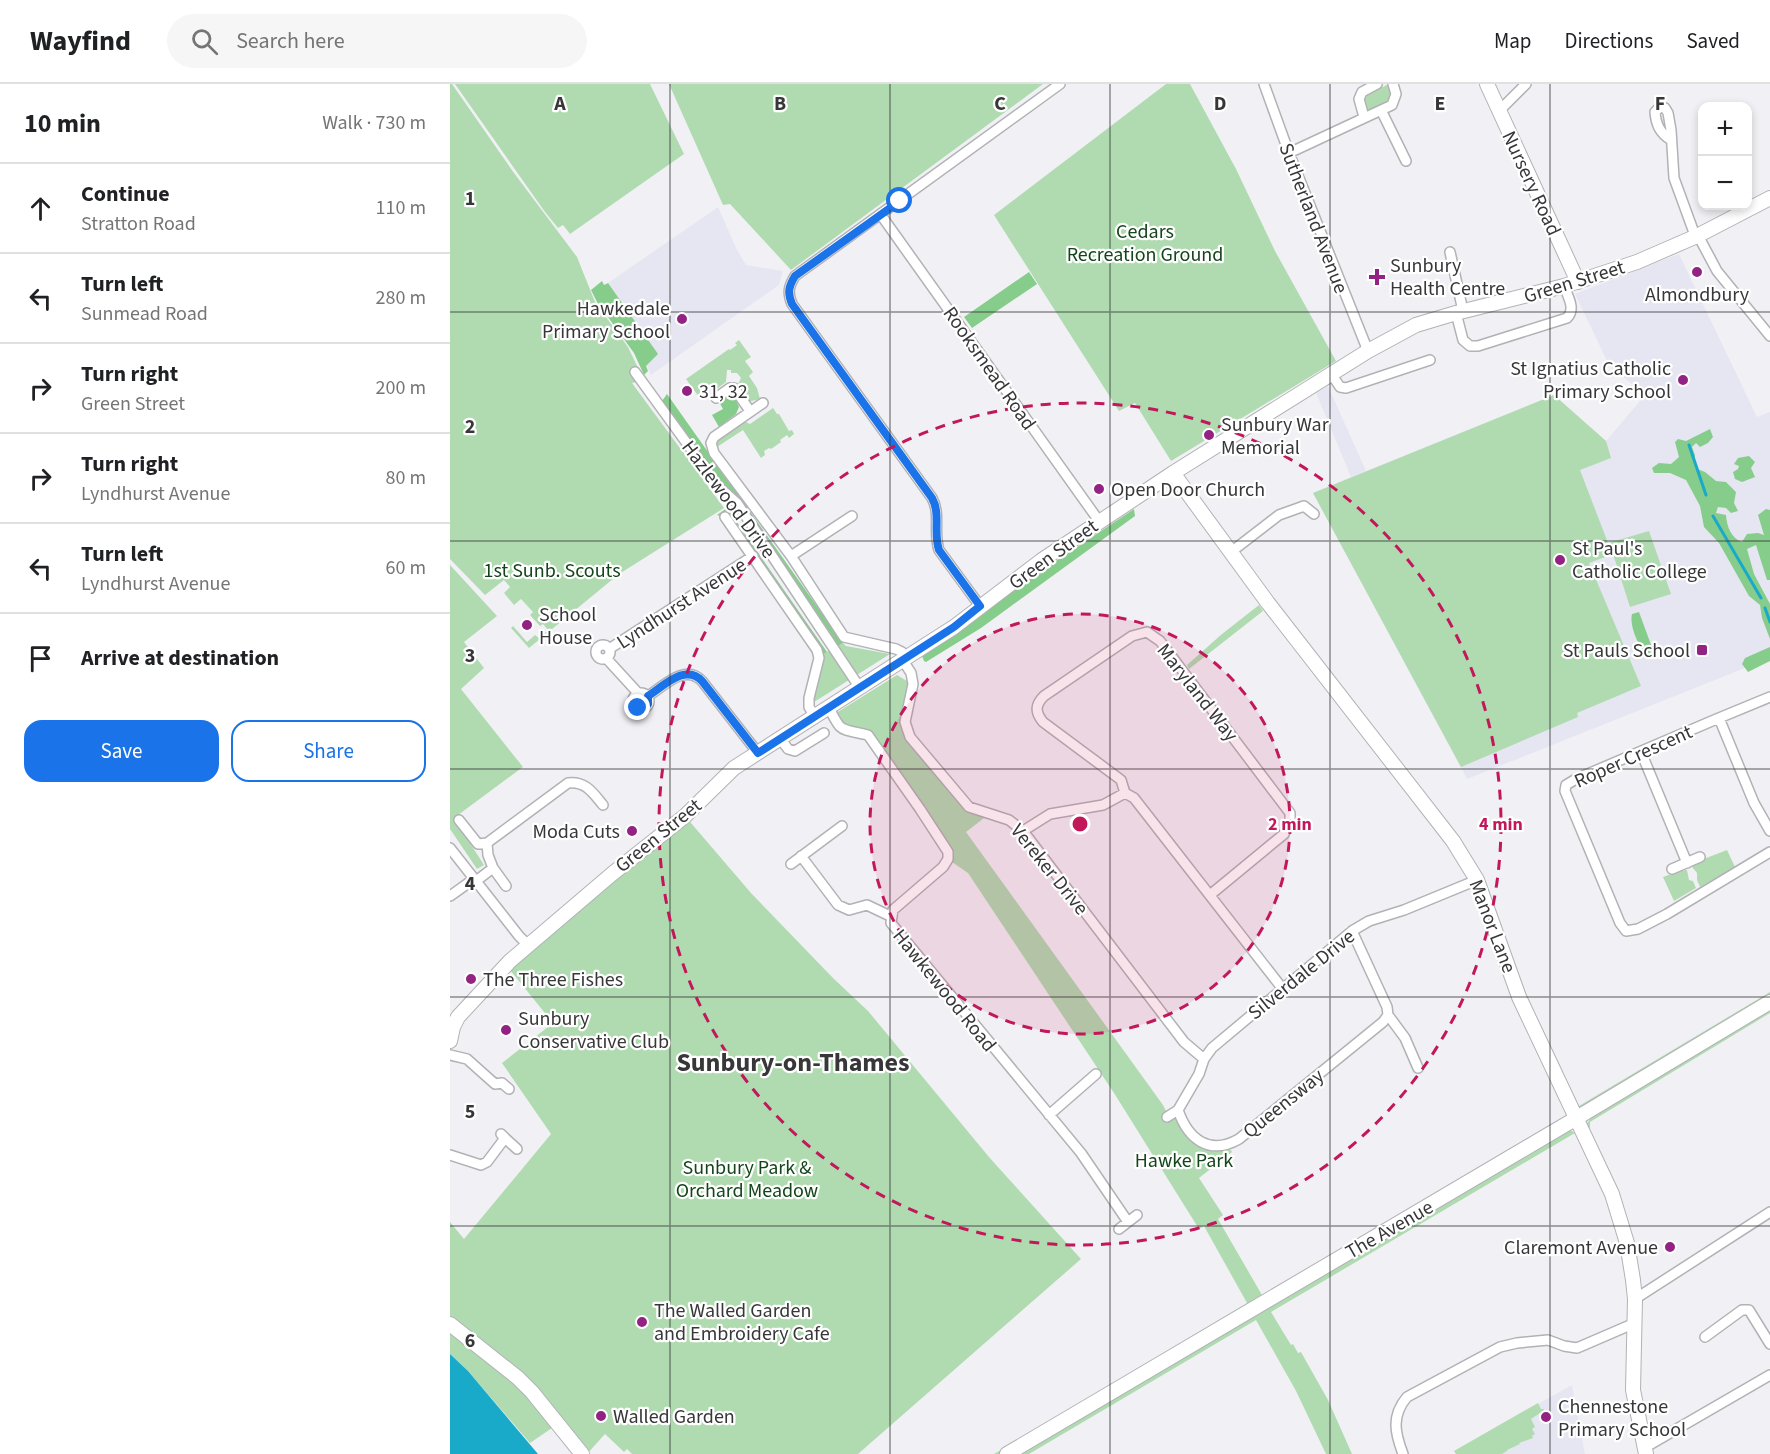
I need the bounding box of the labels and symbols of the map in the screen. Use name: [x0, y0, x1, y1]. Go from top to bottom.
text: A: [553, 90, 566, 118]
text: B: [774, 90, 786, 118]
text: C: [994, 90, 1006, 118]
text: D: [1214, 90, 1226, 118]
text: E: [1435, 90, 1445, 118]
text: F: [1655, 90, 1665, 118]
street label: Nursery Road: [1495, 126, 1568, 240]
street label: Sutherland Avenue: [1272, 139, 1355, 298]
text: 1: [465, 185, 475, 213]
route start: [886, 187, 912, 213]
park label: Cedars Recreation Ground: [1067, 218, 1223, 269]
place label: Sunbury Health Centre: [1390, 252, 1505, 303]
street label: Green Street: [1520, 253, 1628, 311]
marker: Almondbury: [1690, 265, 1704, 279]
marker: Sunbury Health Centre: [1368, 268, 1386, 286]
place label: Almondbury: [1645, 281, 1750, 309]
place label: Hawkedale Primary School: [542, 295, 670, 346]
street label: Rooksmead Road: [936, 301, 1042, 436]
marker: Hawkedale Primary School: [675, 312, 689, 326]
place label: St Ignatius Catholic Primary School: [1510, 355, 1671, 406]
marker: St Ignatius Catholic Primary School: [1676, 373, 1690, 387]
place label: 31, 32: [699, 378, 748, 406]
marker: 31, 32: [680, 384, 694, 398]
place label: Sunbury War Memorial: [1221, 411, 1329, 462]
text: 2: [465, 413, 475, 441]
marker: Sunbury War Memorial: [1202, 428, 1216, 442]
street label: Hazlewood Drive: [675, 435, 782, 564]
place label: Open Door Church: [1111, 476, 1265, 504]
marker: Open Door Church: [1092, 482, 1106, 496]
street label: Green Street: [1003, 513, 1104, 597]
place label: St Paul's Catholic College: [1572, 535, 1707, 586]
street label: Lyndhurst Avenue: [611, 551, 752, 656]
marker: St Paul's Catholic College: [1553, 553, 1567, 567]
park label: 1st Sunb. Scouts: [483, 557, 621, 585]
place label: School House: [539, 601, 596, 652]
marker: School House: [520, 618, 534, 632]
place label: St Pauls School: [1563, 637, 1690, 665]
street label: Maryland Way: [1150, 638, 1245, 748]
text: 3: [465, 642, 475, 670]
marker: St Pauls School: [1695, 643, 1709, 657]
route end: [624, 694, 650, 720]
street label: Roper Crescent: [1570, 718, 1697, 795]
street label: Green Street: [609, 792, 708, 879]
text: 2 min: [1268, 812, 1312, 837]
text: 4 min: [1479, 812, 1523, 837]
centre of rings: [1070, 814, 1090, 834]
place label: Moda Cuts: [532, 818, 620, 846]
street label: Vereker Drive: [1004, 818, 1095, 921]
marker: Moda Cuts: [625, 824, 639, 838]
text: 4: [465, 870, 476, 898]
street label: Manor Lane: [1461, 876, 1523, 977]
street label: Hawkewood Road: [886, 923, 1003, 1058]
street label: Silverdale Drive: [1242, 923, 1361, 1027]
place label: The Three Fishes: [483, 966, 623, 994]
marker: The Three Fishes: [464, 972, 478, 986]
place label: Sunbury Conservative Club: [518, 1005, 669, 1056]
marker: Sunbury Conservative Club: [499, 1023, 513, 1037]
district label: Sunbury-on-Thames: [676, 1044, 910, 1081]
street label: Queensway: [1237, 1062, 1331, 1145]
text: 5: [465, 1098, 475, 1126]
park label: Hawke Park: [1135, 1147, 1233, 1175]
park label: Sunbury Park & Orchard Meadow: [676, 1154, 818, 1205]
street label: The Avenue: [1340, 1193, 1439, 1266]
place label: Claremont Avenue: [1504, 1234, 1658, 1262]
marker: Claremont Avenue: [1663, 1240, 1677, 1254]
place label: The Walled Garden and Embroidery Cafe: [654, 1297, 830, 1348]
marker: The Walled Garden and Embroidery Cafe: [635, 1315, 649, 1329]
text: 6: [465, 1327, 475, 1355]
place label: Chennestone Primary School: [1558, 1393, 1686, 1444]
place label: Walled Garden: [613, 1403, 735, 1431]
marker: Walled Garden: [594, 1409, 608, 1423]
marker: Chennestone Primary School: [1539, 1410, 1553, 1424]

